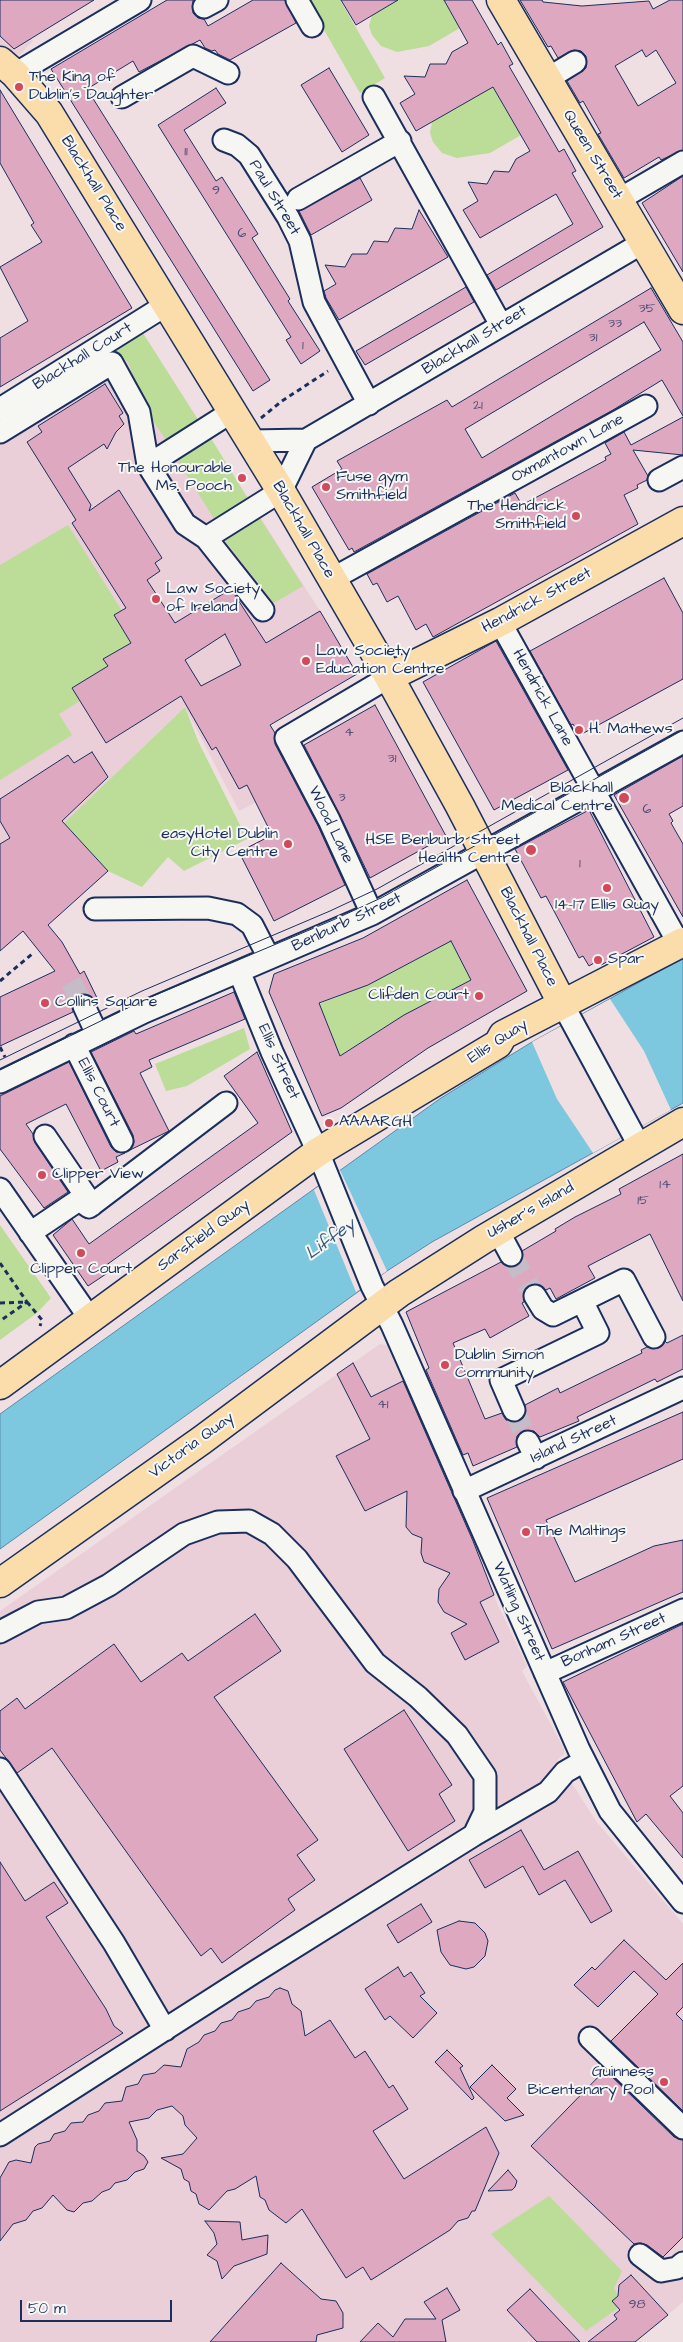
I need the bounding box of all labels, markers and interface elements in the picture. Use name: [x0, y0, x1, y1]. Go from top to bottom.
place label: The King of Dublin's Daughter: [29, 68, 153, 106]
marker: The King of Dublin's Daughter: [13, 81, 25, 93]
street label: Queen Street: [558, 107, 626, 203]
street label: Blackhall Place: [56, 133, 130, 235]
house number: 11: [184, 144, 188, 160]
street label: Paul Street: [244, 157, 304, 239]
house number: 9: [212, 183, 220, 199]
house number: 6: [238, 226, 246, 242]
house number: 35: [638, 301, 656, 317]
street label: Blackhall Street: [419, 302, 531, 380]
house number: 33: [608, 316, 622, 332]
street label: Blackhall Court: [30, 319, 136, 395]
house number: 31: [589, 330, 597, 346]
house number: 1: [302, 338, 304, 354]
house number: 21: [473, 398, 483, 414]
street label: Oxmantown Lane: [508, 410, 628, 488]
place label: The Honourable Ms. Pooch: [118, 459, 232, 497]
place label: Fuse gym Smithfield: [336, 468, 408, 506]
marker: The Honourable Ms. Pooch: [236, 472, 248, 484]
street label: Blackhall Place: [267, 478, 339, 582]
marker: Fuse gym Smithfield: [320, 481, 332, 493]
place label: The Hendrick Smithfield: [467, 497, 566, 535]
marker: The Hendrick Smithfield: [570, 510, 582, 522]
street label: Hendrick Street: [479, 564, 595, 638]
place label: Law Society of Ireland: [166, 580, 260, 618]
marker: Law Society of Ireland: [150, 593, 162, 605]
place label: Law Society Education Centre: [316, 642, 444, 680]
street label: Hendrick Lane: [507, 646, 577, 750]
marker: Law Society Education Centre: [300, 655, 312, 667]
place label: H. Mathews: [589, 720, 673, 740]
marker: H. Mathews: [573, 724, 585, 736]
house number: 4: [344, 725, 354, 741]
house number: 31: [388, 751, 396, 767]
place label: Blackhall Medical Centre: [501, 779, 613, 817]
street label: Wood Lane: [303, 783, 357, 867]
house number: 3: [338, 790, 346, 806]
marker: Blackhall Medical Centre: [617, 791, 631, 805]
house number: 6: [643, 802, 651, 818]
place label: easyHotel Dublin City Centre: [161, 825, 278, 863]
place label: HSE Benburb Street Health Centre: [365, 831, 520, 869]
marker: easyHotel Dublin City Centre: [282, 838, 294, 850]
marker: HSE Benburb Street Health Centre: [524, 843, 538, 857]
house number: 1: [579, 856, 581, 872]
marker: 14-17 Ellis Quay: [601, 882, 613, 894]
street label: Blackhall Place: [495, 884, 561, 990]
street label: Benburb Street: [289, 889, 405, 957]
place label: 14-17 Ellis Quay: [555, 896, 659, 916]
place label: Spar: [608, 950, 644, 970]
marker: Spar: [592, 954, 604, 966]
place label: Clifden Court: [368, 986, 469, 1006]
marker: Clifden Court: [473, 990, 485, 1002]
place label: Collins Square: [55, 993, 157, 1013]
marker: Collins Square: [39, 997, 51, 1009]
street label: Ellis Quay: [464, 1015, 532, 1069]
street label: Ellis Street: [253, 1021, 303, 1103]
street label: Ellis Court: [72, 1055, 124, 1131]
place label: AAAARGH: [339, 1113, 412, 1133]
marker: AAAARGH: [323, 1117, 335, 1129]
place label: Clipper View: [52, 1165, 144, 1185]
marker: Clipper View: [36, 1169, 48, 1181]
house number: 14: [659, 1177, 671, 1193]
street label: Usher's Island: [484, 1178, 578, 1244]
house number: 15: [637, 1193, 649, 1209]
street label: Sarsfield Quay: [154, 1196, 254, 1276]
water label: Liffey: [302, 1215, 360, 1265]
marker: Clipper Court: [75, 1247, 87, 1259]
place label: Clipper Court: [30, 1260, 132, 1280]
place label: Dublin Simon Community: [455, 1346, 544, 1384]
marker: Dublin Simon Community: [439, 1359, 451, 1371]
house number: 41: [377, 1397, 389, 1413]
street label: Victoria Quay: [146, 1409, 238, 1483]
street label: Island Street: [528, 1412, 620, 1468]
place label: The Maltings: [536, 1522, 626, 1542]
marker: The Maltings: [520, 1526, 532, 1538]
street label: Watling Street: [488, 1559, 548, 1665]
street label: Bonham Street: [559, 1609, 669, 1673]
place label: Guinness Bicentenary Pool: [527, 2063, 654, 2101]
marker: Guinness Bicentenary Pool: [658, 2076, 670, 2088]
scale bar: [22, 2290, 175, 2322]
house number: 98: [628, 2297, 646, 2313]
text: 50 m: [28, 2298, 66, 2319]

